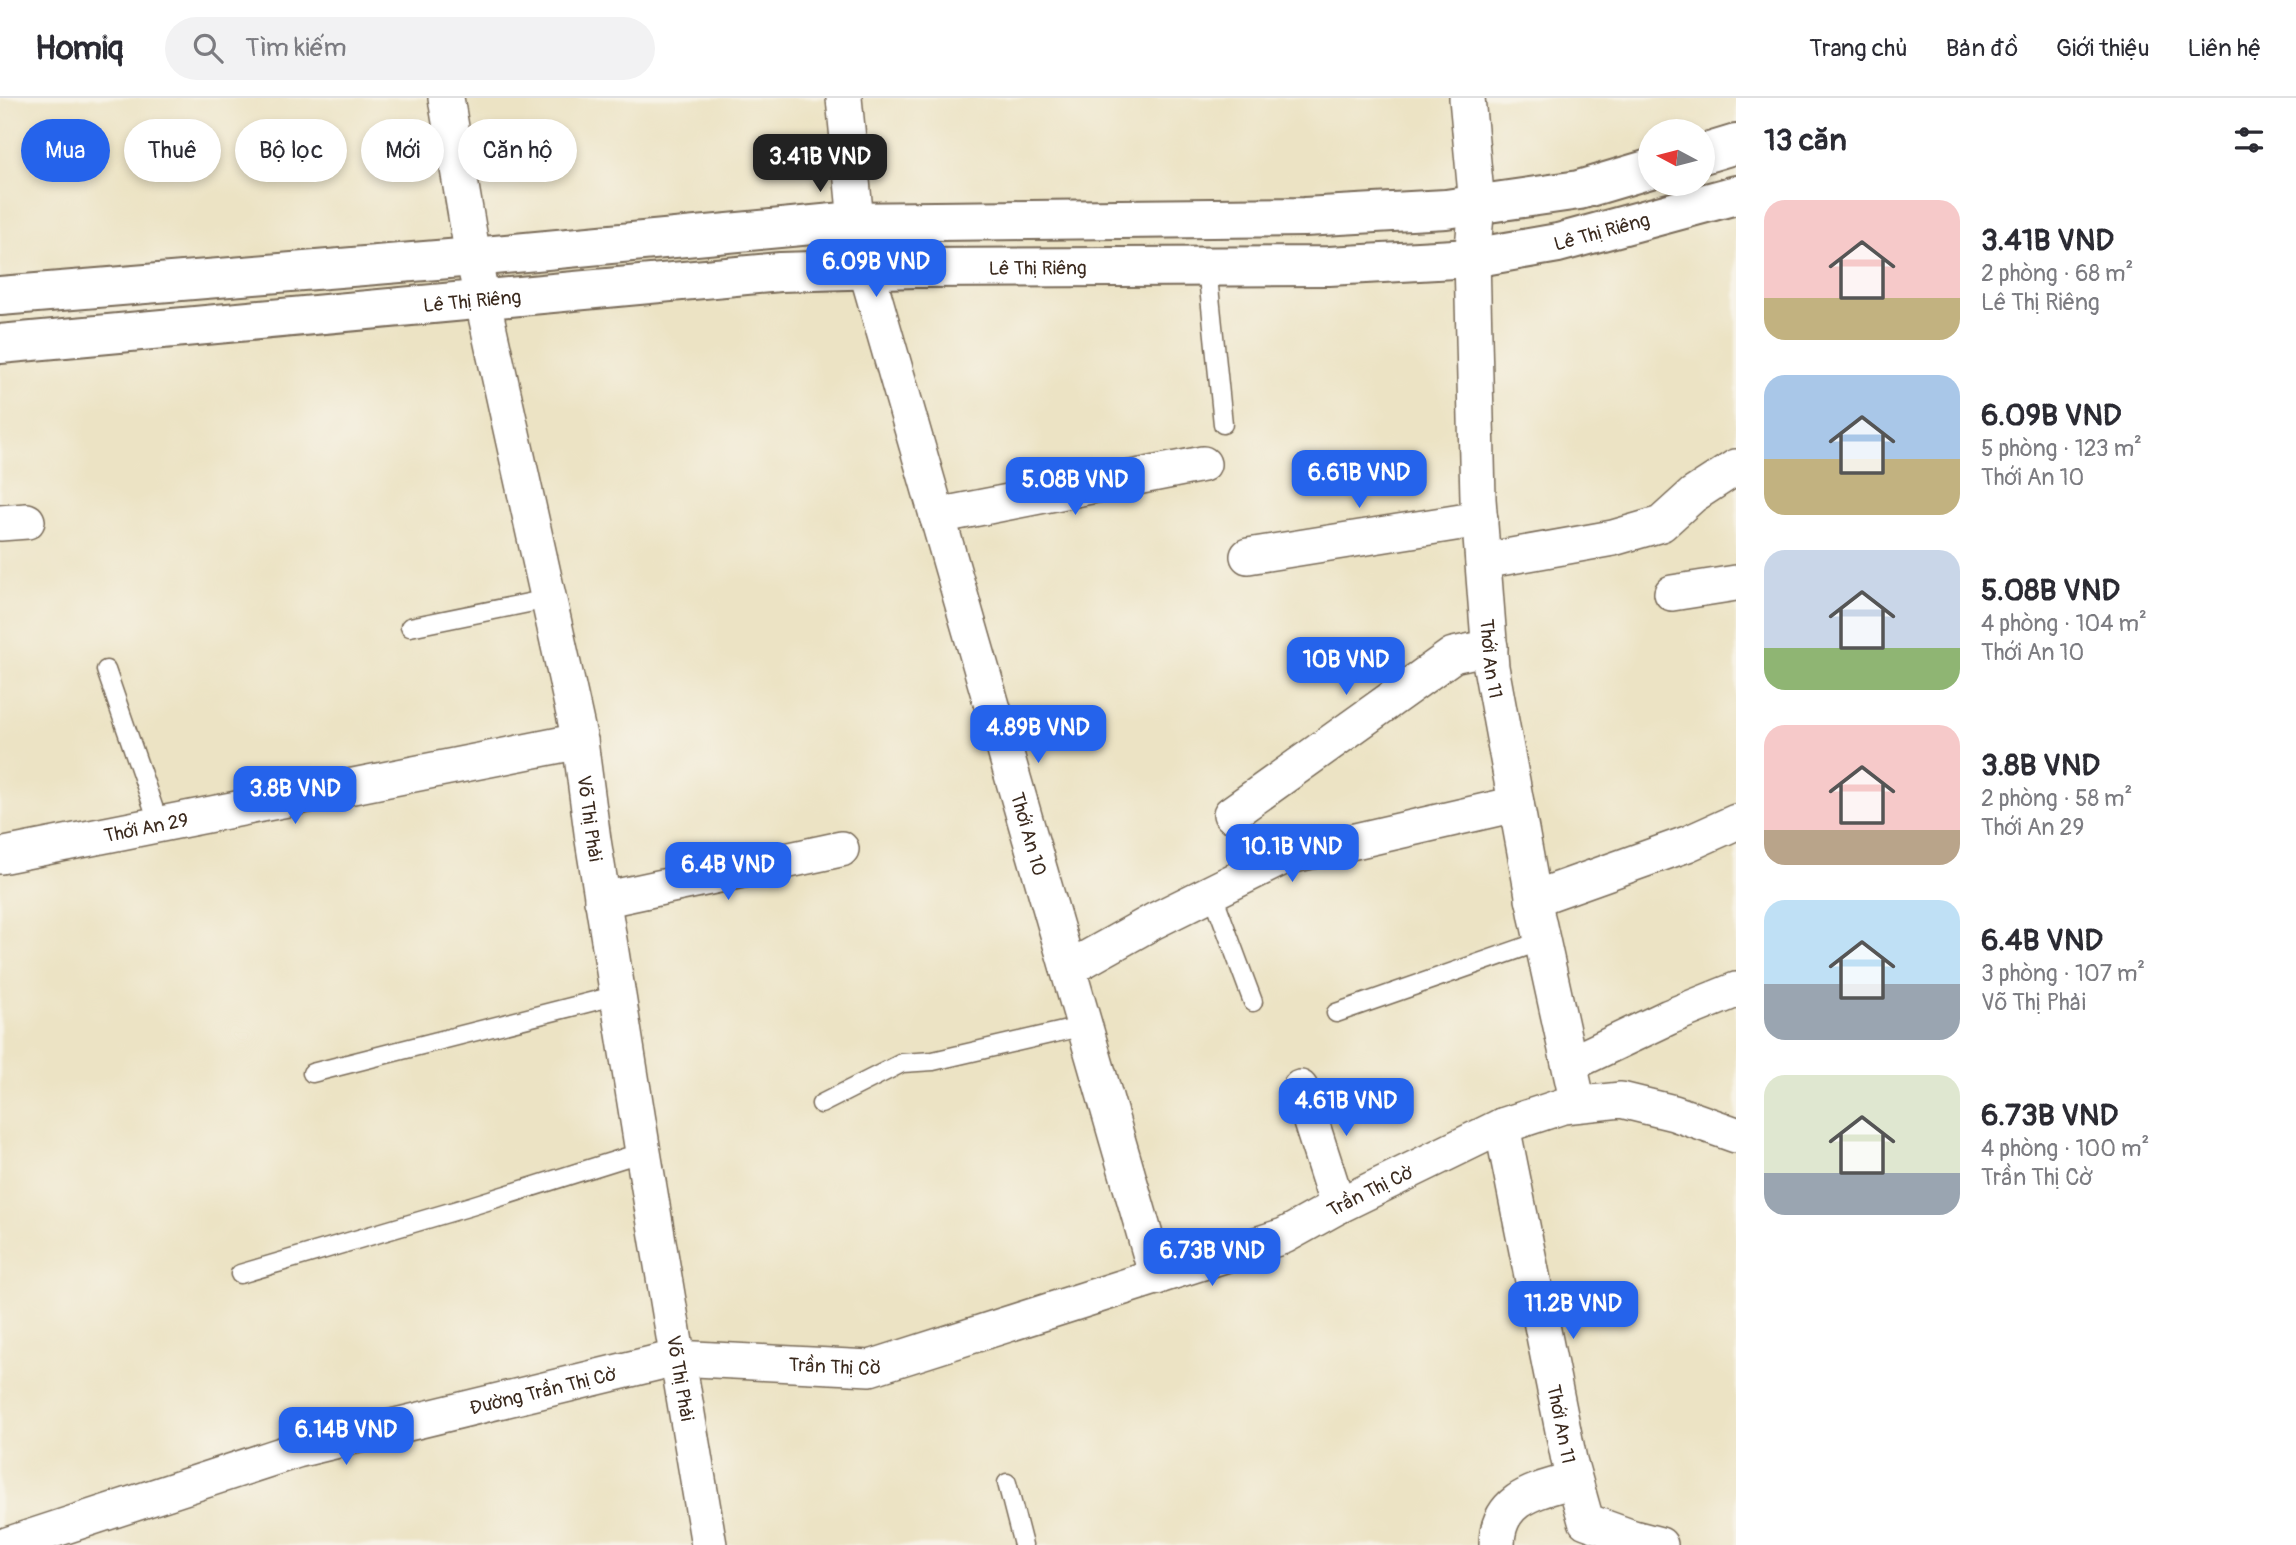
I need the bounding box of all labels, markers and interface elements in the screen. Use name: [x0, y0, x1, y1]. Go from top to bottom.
search box: [165, 17, 655, 80]
text: Homiq: [35, 28, 123, 69]
icon: search: [189, 29, 227, 67]
text: Tìm kiếm: [245, 32, 347, 64]
text: Trang chủ: [1809, 34, 1908, 63]
text: Bản đồ: [1946, 34, 2018, 63]
text: Giới thiệu: [2056, 34, 2150, 63]
text: Liên hệ: [2188, 34, 2261, 63]
chip: Mua: [21, 119, 110, 182]
chip: Thuê: [124, 119, 221, 182]
chip: Bộ lọc: [235, 119, 347, 182]
chip: Mới: [361, 119, 444, 182]
chip: Căn hộ: [458, 119, 577, 182]
north arrow: [1638, 119, 1715, 196]
map controls: [1638, 119, 1715, 196]
icon: filters: [2230, 121, 2268, 159]
text: 13 căn: [1764, 122, 1847, 159]
pin: 3.41B VND: [740, 134, 900, 194]
text: 3.41B VND: [769, 142, 871, 171]
street label: Lê Thị Riêng: [1551, 208, 1652, 257]
text: 3.41B VND: [1981, 222, 2114, 259]
icon: home: [1820, 228, 1904, 312]
pin: 6.09B VND: [796, 240, 956, 299]
text: 6.09B VND: [822, 247, 930, 276]
street label: Lê Thị Riêng: [989, 256, 1087, 281]
text: 2 phòng · 68 m²: [1981, 259, 2133, 288]
street label: Lê Thị Riêng: [422, 285, 522, 318]
text: Lê Thị Riêng: [1981, 288, 2100, 317]
text: 6.09B VND: [1981, 397, 2122, 434]
icon: home: [1820, 403, 1904, 487]
text: 5 phòng · 123 m²: [1981, 434, 2142, 463]
pin: 6.61B VND: [1279, 450, 1439, 510]
pin: 5.08B VND: [995, 458, 1155, 517]
text: 6.61B VND: [1308, 458, 1410, 487]
text: Thới An 10: [1981, 463, 2084, 492]
text: 5.08B VND: [1022, 465, 1128, 494]
text: 5.08B VND: [1981, 572, 2120, 609]
icon: home: [1820, 578, 1904, 662]
text: 4 phòng · 104 m²: [1981, 609, 2147, 638]
street label: Thới An 11: [1474, 618, 1508, 700]
pin: 10B VND: [1281, 638, 1411, 697]
text: Thới An 10: [1981, 638, 2084, 667]
text: 10B VND: [1303, 645, 1389, 674]
pin: 4.89B VND: [958, 706, 1118, 765]
text: 4.89B VND: [986, 713, 1090, 742]
text: 3.8B VND: [1981, 747, 2100, 784]
icon: home: [1820, 753, 1904, 837]
pin: 3.8B VND: [223, 766, 367, 826]
text: 3.8B VND: [249, 774, 341, 803]
street label: Võ Thị Phải: [572, 774, 607, 863]
text: 2 phòng · 58 m²: [1981, 784, 2132, 813]
street label: Thới An 10: [1005, 790, 1052, 879]
street label: Thới An 29: [102, 808, 191, 848]
text: Thới An 29: [1981, 813, 2084, 842]
pin: 10.1B VND: [1212, 824, 1372, 884]
text: 10.1B VND: [1242, 832, 1342, 861]
pin: 6.4B VND: [656, 842, 800, 902]
text: 6.4B VND: [681, 850, 775, 879]
text: 6.4B VND: [1981, 922, 2103, 959]
icon: home: [1820, 928, 1904, 1012]
text: 3 phòng · 107 m²: [1981, 959, 2145, 988]
text: Võ Thị Phải: [1981, 988, 2086, 1017]
pin: 4.61B VND: [1266, 1079, 1426, 1138]
text: 4.61B VND: [1295, 1086, 1397, 1115]
text: 6.73B VND: [1981, 1097, 2118, 1134]
icon: home: [1820, 1103, 1904, 1187]
text: 4 phòng · 100 m²: [1981, 1134, 2149, 1163]
street label: Trần Thị Cờ: [1323, 1160, 1417, 1223]
text: Trần Thị Cờ: [1981, 1163, 2092, 1192]
pin: 6.73B VND: [1132, 1228, 1292, 1288]
text: 6.73B VND: [1159, 1236, 1265, 1265]
pin: 11.2B VND: [1493, 1282, 1653, 1341]
text: 11.2B VND: [1524, 1289, 1622, 1318]
street label: Võ Thị Phải: [661, 1333, 699, 1423]
street label: Trần Thị Cờ: [788, 1353, 884, 1381]
street label: Đường Trần Thị Cờ: [467, 1362, 619, 1421]
street label: Thới An 11: [1541, 1383, 1580, 1466]
pin: 6.14B VND: [266, 1408, 426, 1467]
text: 6.14B VND: [295, 1415, 397, 1444]

